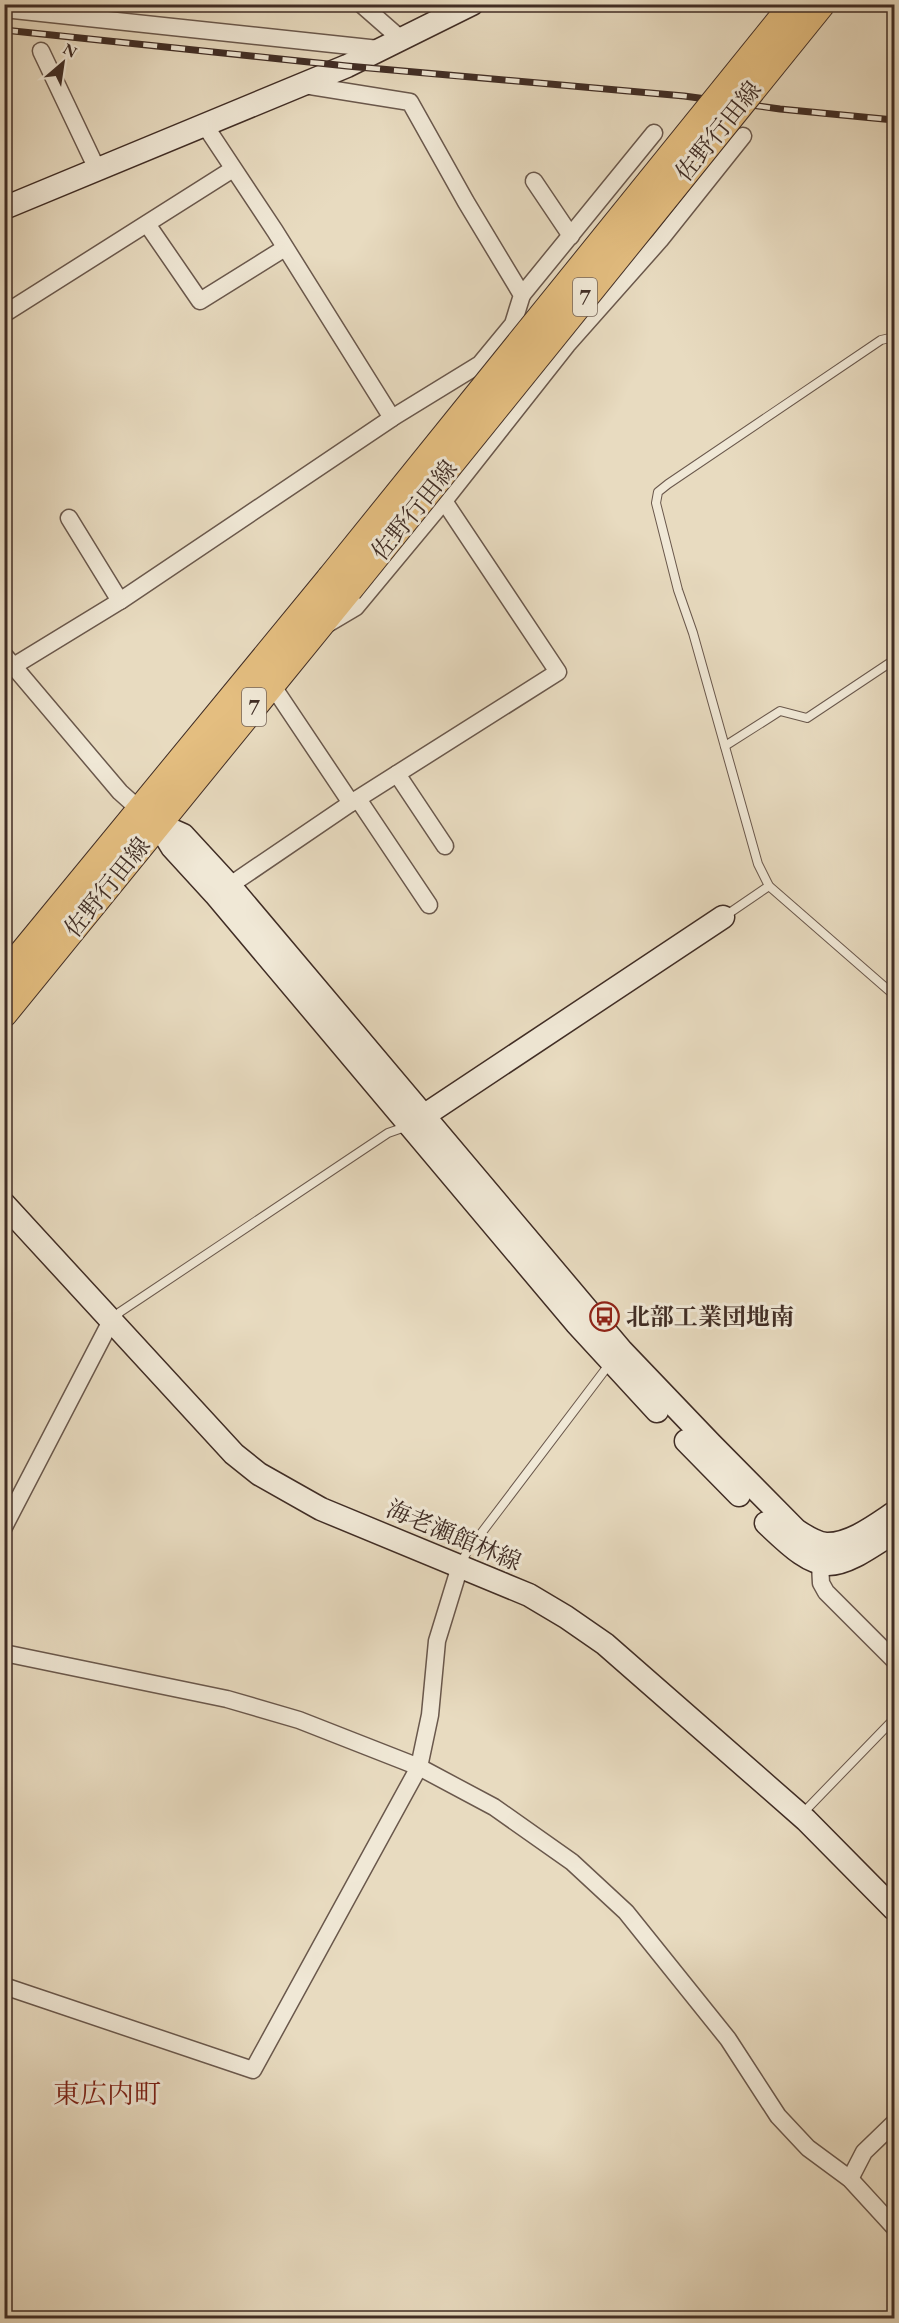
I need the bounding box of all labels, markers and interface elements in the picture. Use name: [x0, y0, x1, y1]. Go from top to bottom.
north arrow: [33, 33, 93, 93]
text: N: [59, 38, 81, 63]
street label: 佐野行田線: [668, 75, 768, 187]
road number: 7: [573, 278, 597, 316]
street label: 佐野行田線: [364, 454, 464, 566]
road number: 7: [242, 688, 266, 726]
street label: 佐野行田線: [57, 831, 157, 943]
bus stop icon: 北部工業団地南: [589, 1300, 621, 1332]
place label: 北部工業団地南: [626, 1301, 794, 1332]
street label: 海老瀬館林線: [382, 1493, 526, 1577]
district label: 東広内町: [53, 2076, 161, 2111]

